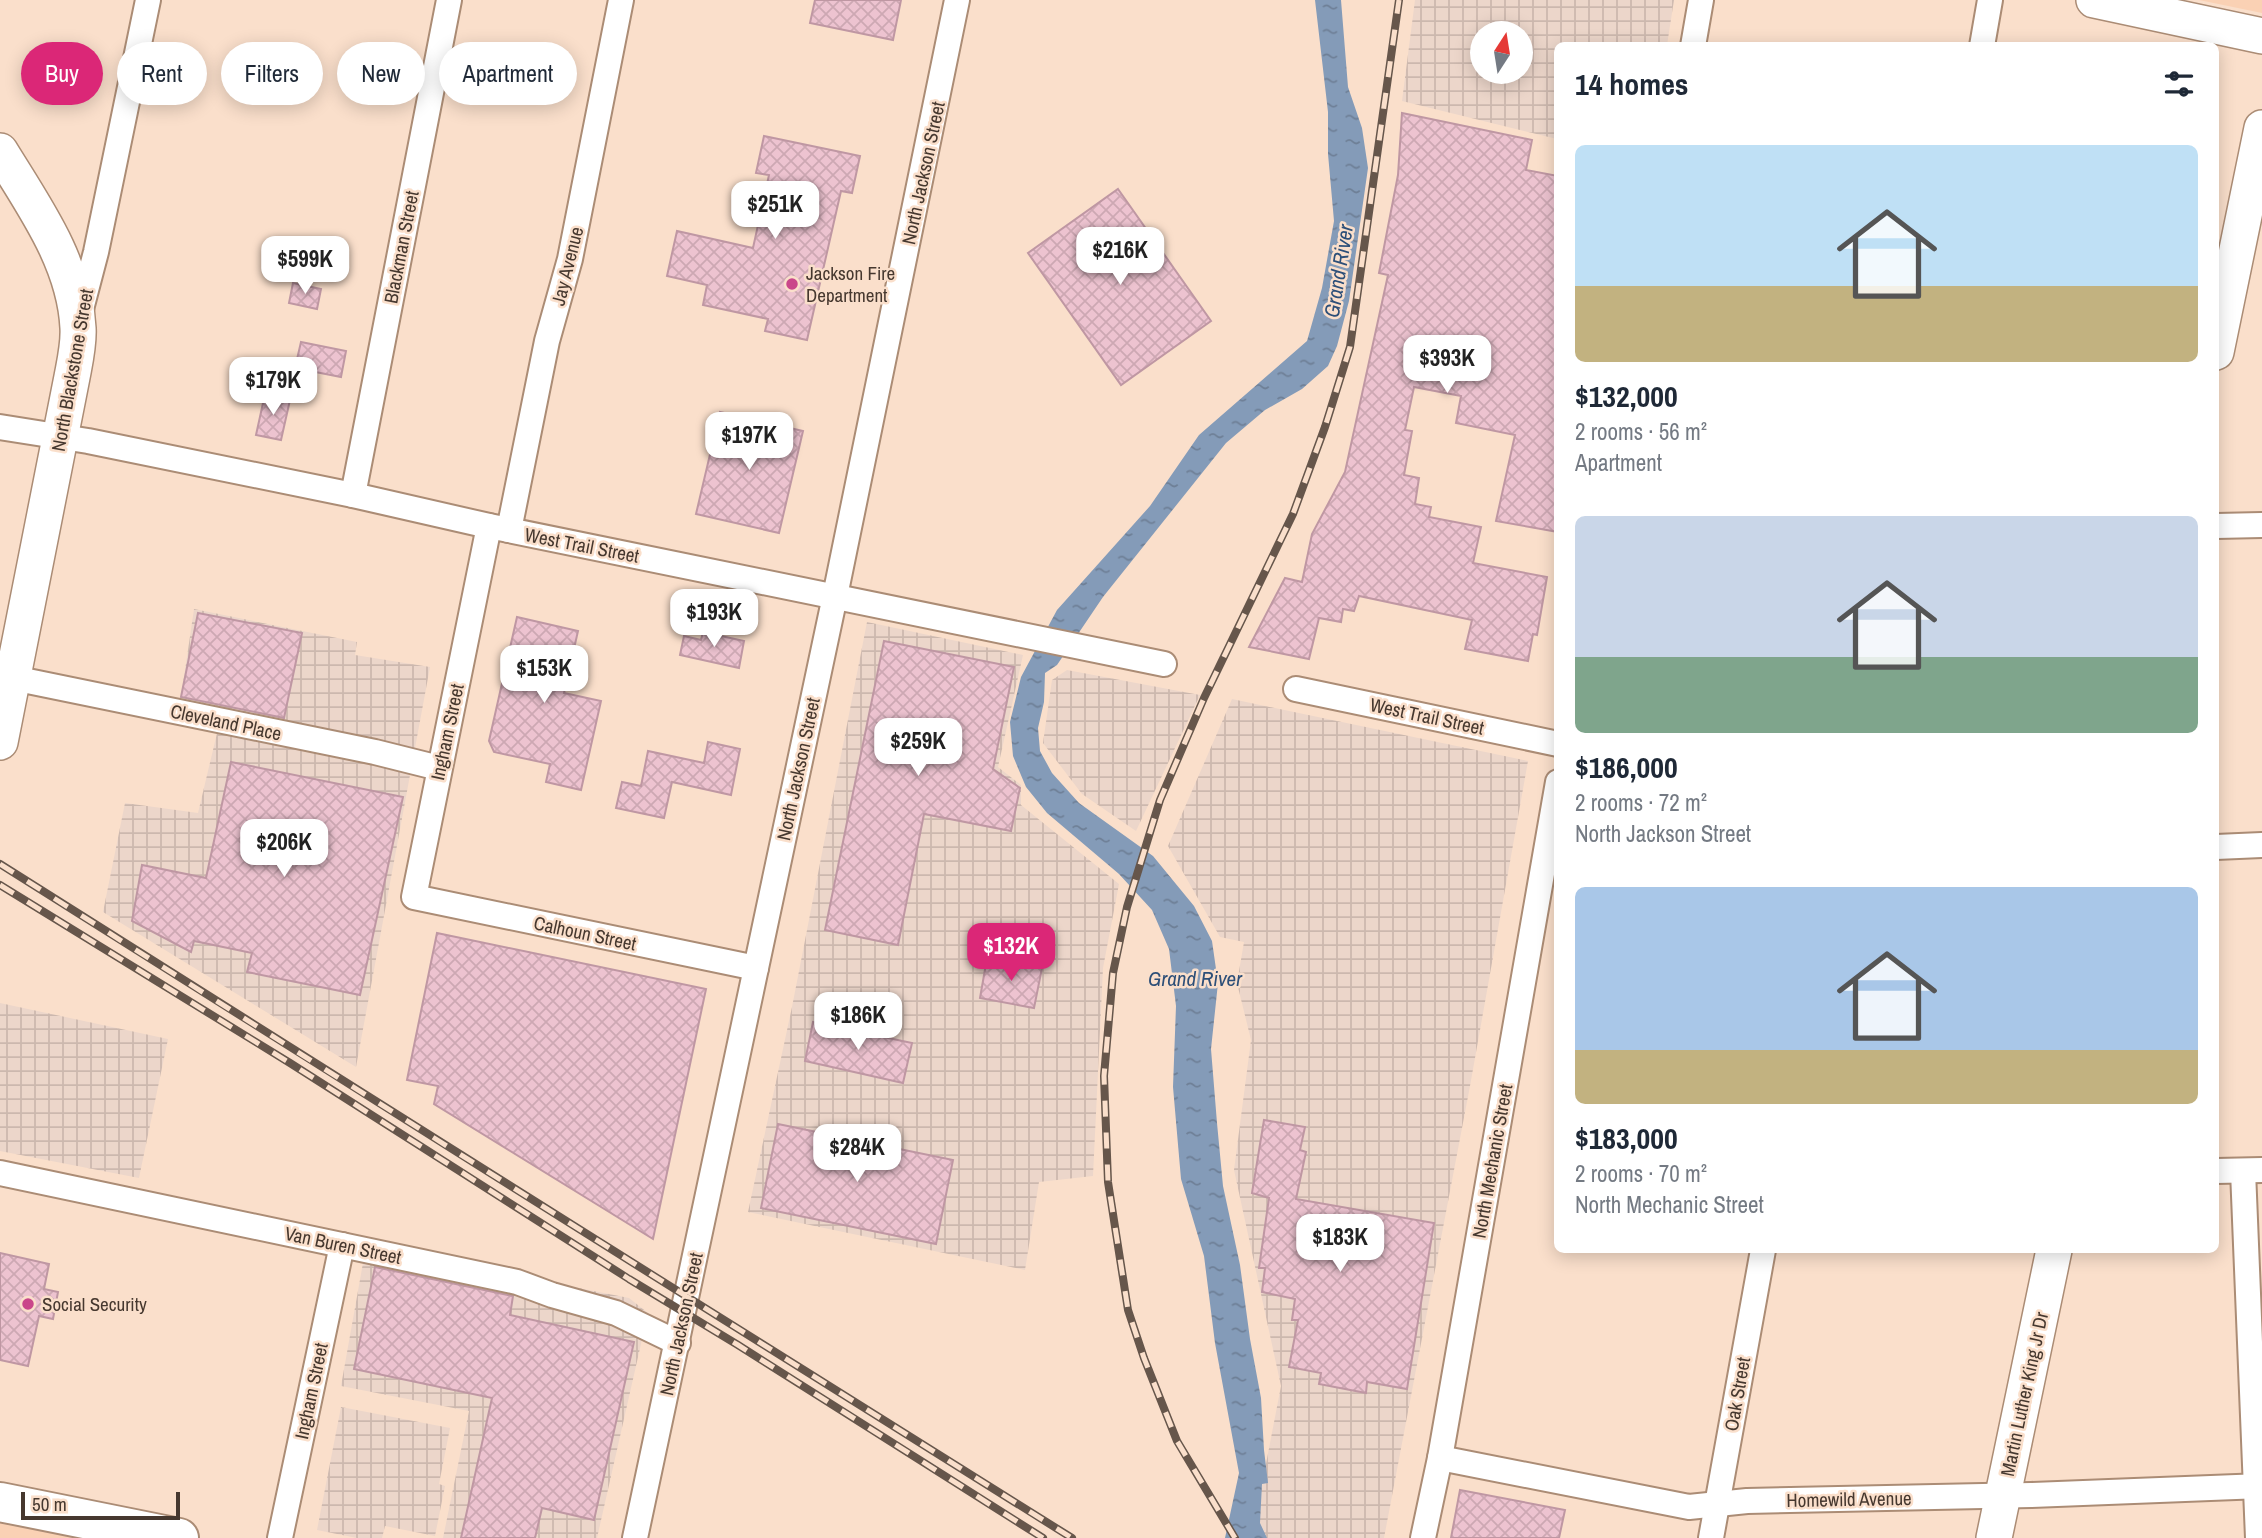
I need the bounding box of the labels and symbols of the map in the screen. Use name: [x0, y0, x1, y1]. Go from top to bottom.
north arrow: [1470, 21, 1533, 84]
street label: North Jackson Street: [895, 98, 951, 247]
pin: $251K: [726, 182, 824, 241]
street label: Blackman Street: [377, 188, 425, 306]
water label: Grand River: [1317, 221, 1360, 320]
street label: Jay Avenue: [545, 224, 589, 308]
pin: $216K: [1071, 228, 1169, 287]
pin: $599K: [256, 236, 354, 296]
place label: Jackson Fire Department: [806, 260, 895, 308]
marker: Jackson Fire Department: [784, 276, 800, 292]
street label: North Blackstone Street: [45, 286, 99, 453]
pin: $393K: [1398, 336, 1496, 395]
pin: $179K: [224, 358, 322, 417]
pin: $197K: [700, 412, 798, 472]
street label: West Trail Street: [523, 521, 642, 569]
pin: $193K: [665, 590, 763, 649]
pin: $153K: [495, 646, 593, 705]
street label: Ingham Street: [424, 681, 470, 783]
street label: West Trail Street: [1368, 691, 1487, 741]
street label: North Jackson Street: [770, 694, 826, 843]
street label: Cleveland Place: [168, 698, 284, 746]
pin: $259K: [869, 718, 967, 778]
pin: $206K: [235, 820, 333, 879]
street label: Calhoun Street: [531, 909, 639, 957]
pin: $132K: [962, 923, 1060, 983]
water label: Grand River: [1148, 964, 1243, 993]
pin: $186K: [809, 992, 907, 1052]
street label: North Mechanic Street: [1466, 1081, 1518, 1240]
pin: $284K: [808, 1124, 906, 1184]
pin: $183K: [1291, 1214, 1389, 1274]
street label: Van Buren Street: [282, 1220, 404, 1270]
street label: North Jackson Street: [653, 1249, 709, 1398]
place label: Social Security: [42, 1291, 147, 1317]
marker: Social Security: [20, 1296, 36, 1312]
street label: Martin Luther King Jr Dr: [1994, 1309, 2054, 1478]
street label: Ingham Street: [288, 1340, 334, 1442]
street label: Oak Street: [1718, 1354, 1756, 1433]
street label: Homewild Avenue: [1786, 1485, 1912, 1513]
scale bar: [21, 1489, 180, 1521]

